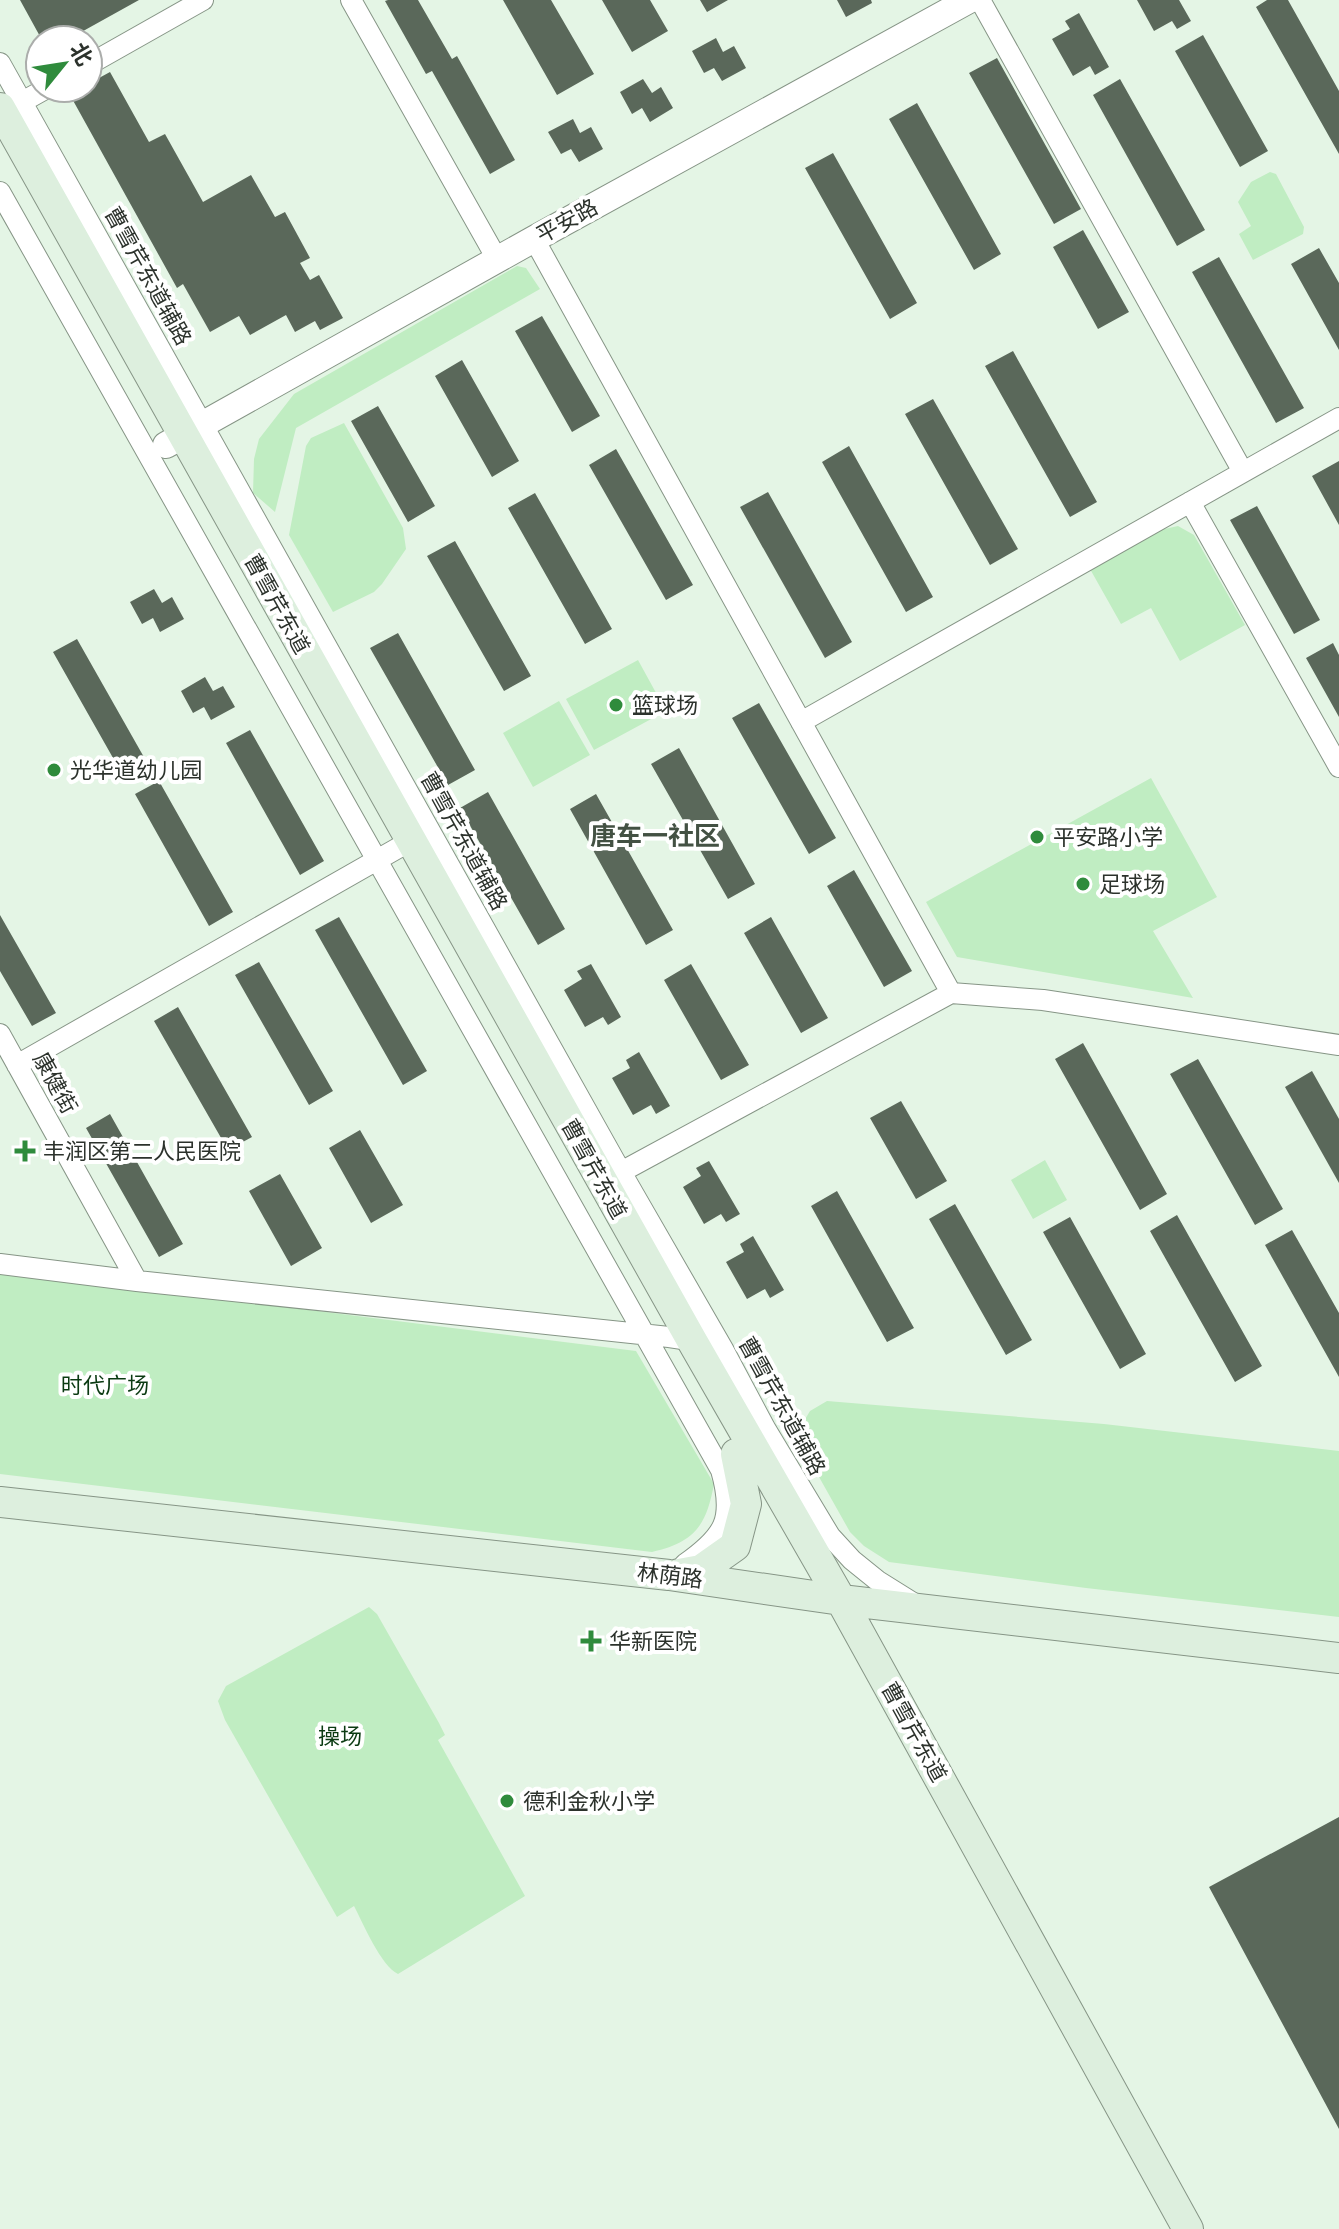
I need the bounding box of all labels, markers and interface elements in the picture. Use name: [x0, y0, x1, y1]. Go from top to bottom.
north arrow: [24, 24, 104, 104]
text: 北: [65, 38, 97, 70]
street label: 平安路: [532, 194, 602, 248]
street label: 曹雪芹东道辅路: [100, 203, 196, 349]
street label: 曹雪芹东道: [239, 550, 315, 658]
place label: 篮球场: [632, 693, 698, 718]
marker: 篮球场: [607, 696, 625, 714]
place label: 光华道幼儿园: [70, 758, 202, 783]
marker: 光华道幼儿园: [45, 761, 63, 779]
street label: 曹雪芹东道辅路: [416, 768, 512, 914]
district label: 唐车一社区: [590, 821, 720, 851]
place label: 平安路小学: [1053, 825, 1163, 850]
marker: 平安路小学: [1028, 828, 1046, 846]
place label: 足球场: [1099, 872, 1165, 897]
marker: 足球场: [1074, 875, 1092, 893]
street label: 康健街: [28, 1048, 82, 1118]
street label: 曹雪芹东道: [556, 1115, 632, 1223]
place label: 丰润区第二人民医院: [43, 1139, 241, 1164]
marker: 丰润区第二人民医院: [14, 1140, 36, 1162]
street label: 曹雪芹东道辅路: [734, 1333, 830, 1479]
park label: 时代广场: [61, 1373, 149, 1398]
street label: 林荫路: [636, 1560, 704, 1592]
place label: 华新医院: [609, 1629, 697, 1654]
marker: 华新医院: [580, 1630, 602, 1652]
street label: 曹雪芹东道: [876, 1678, 952, 1786]
park label: 操场: [318, 1724, 362, 1749]
place label: 德利金秋小学: [523, 1789, 655, 1814]
marker: 德利金秋小学: [498, 1792, 516, 1810]

